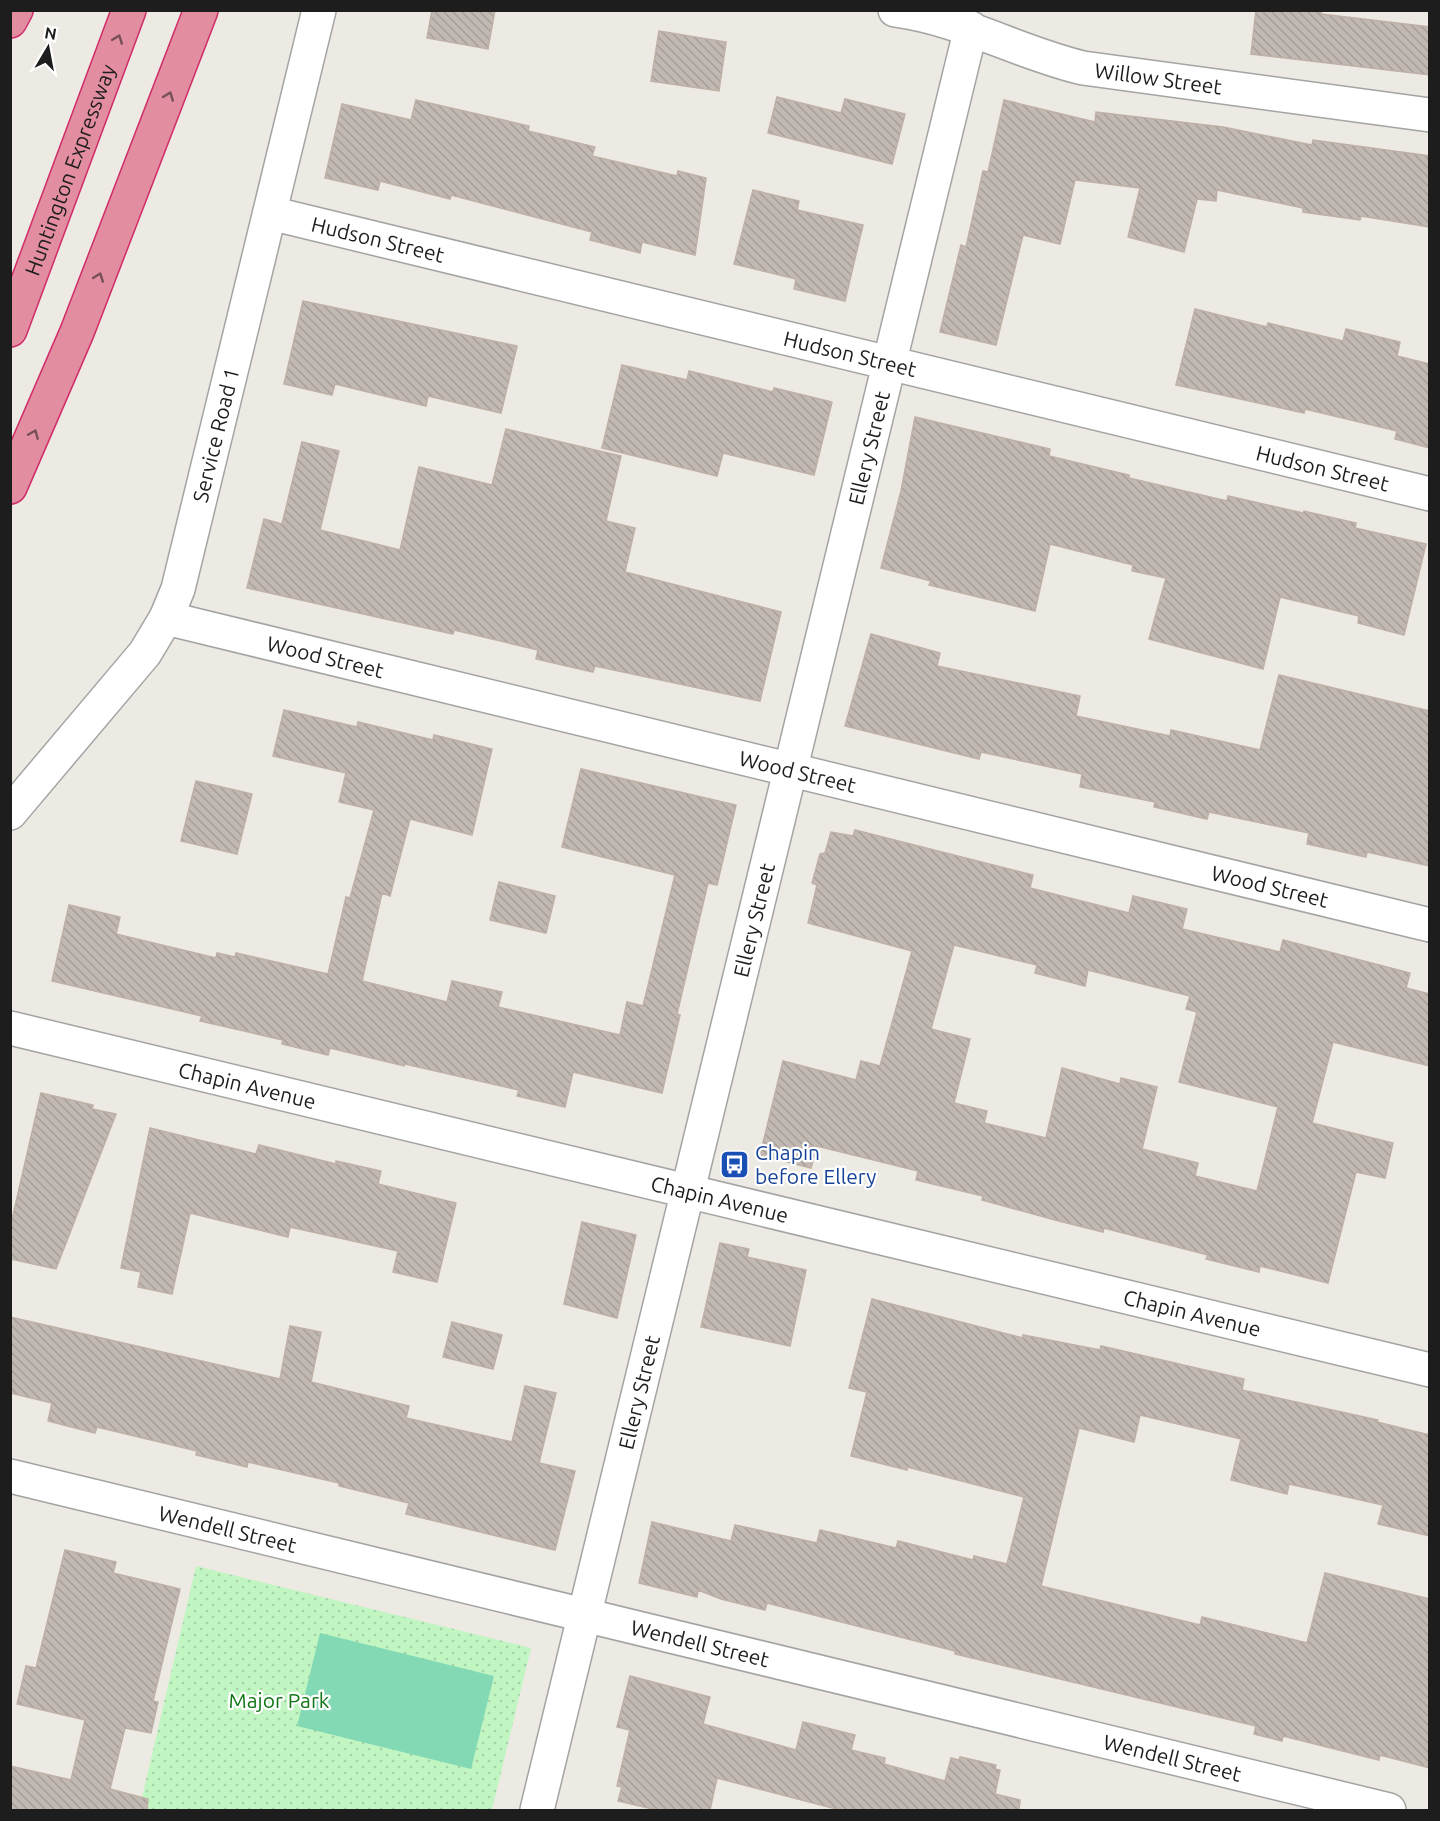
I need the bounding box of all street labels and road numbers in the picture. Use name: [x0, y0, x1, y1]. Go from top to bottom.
street label: Willow Street: [1093, 58, 1223, 99]
street label: Huntington Expressway: [19, 61, 120, 279]
street label: Hudson Street: [309, 211, 447, 267]
street label: Hudson Street: [781, 326, 919, 381]
street label: Service Road 1: [188, 365, 243, 505]
street label: Ellery Street: [843, 388, 894, 507]
street label: Hudson Street: [1254, 440, 1391, 496]
street label: Wood Street: [264, 631, 386, 682]
street label: Wood Street: [737, 746, 859, 797]
street label: Wood Street: [1209, 860, 1331, 912]
street label: Ellery Street: [728, 861, 779, 979]
street label: Chapin Avenue: [176, 1057, 318, 1113]
street label: Chapin Avenue: [649, 1171, 791, 1227]
street label: Chapin Avenue: [1121, 1285, 1263, 1341]
street label: Ellery Street: [613, 1333, 664, 1452]
street label: Wendell Street: [156, 1500, 299, 1557]
street label: Wendell Street: [629, 1615, 771, 1671]
street label: Wendell Street: [1101, 1729, 1244, 1786]

